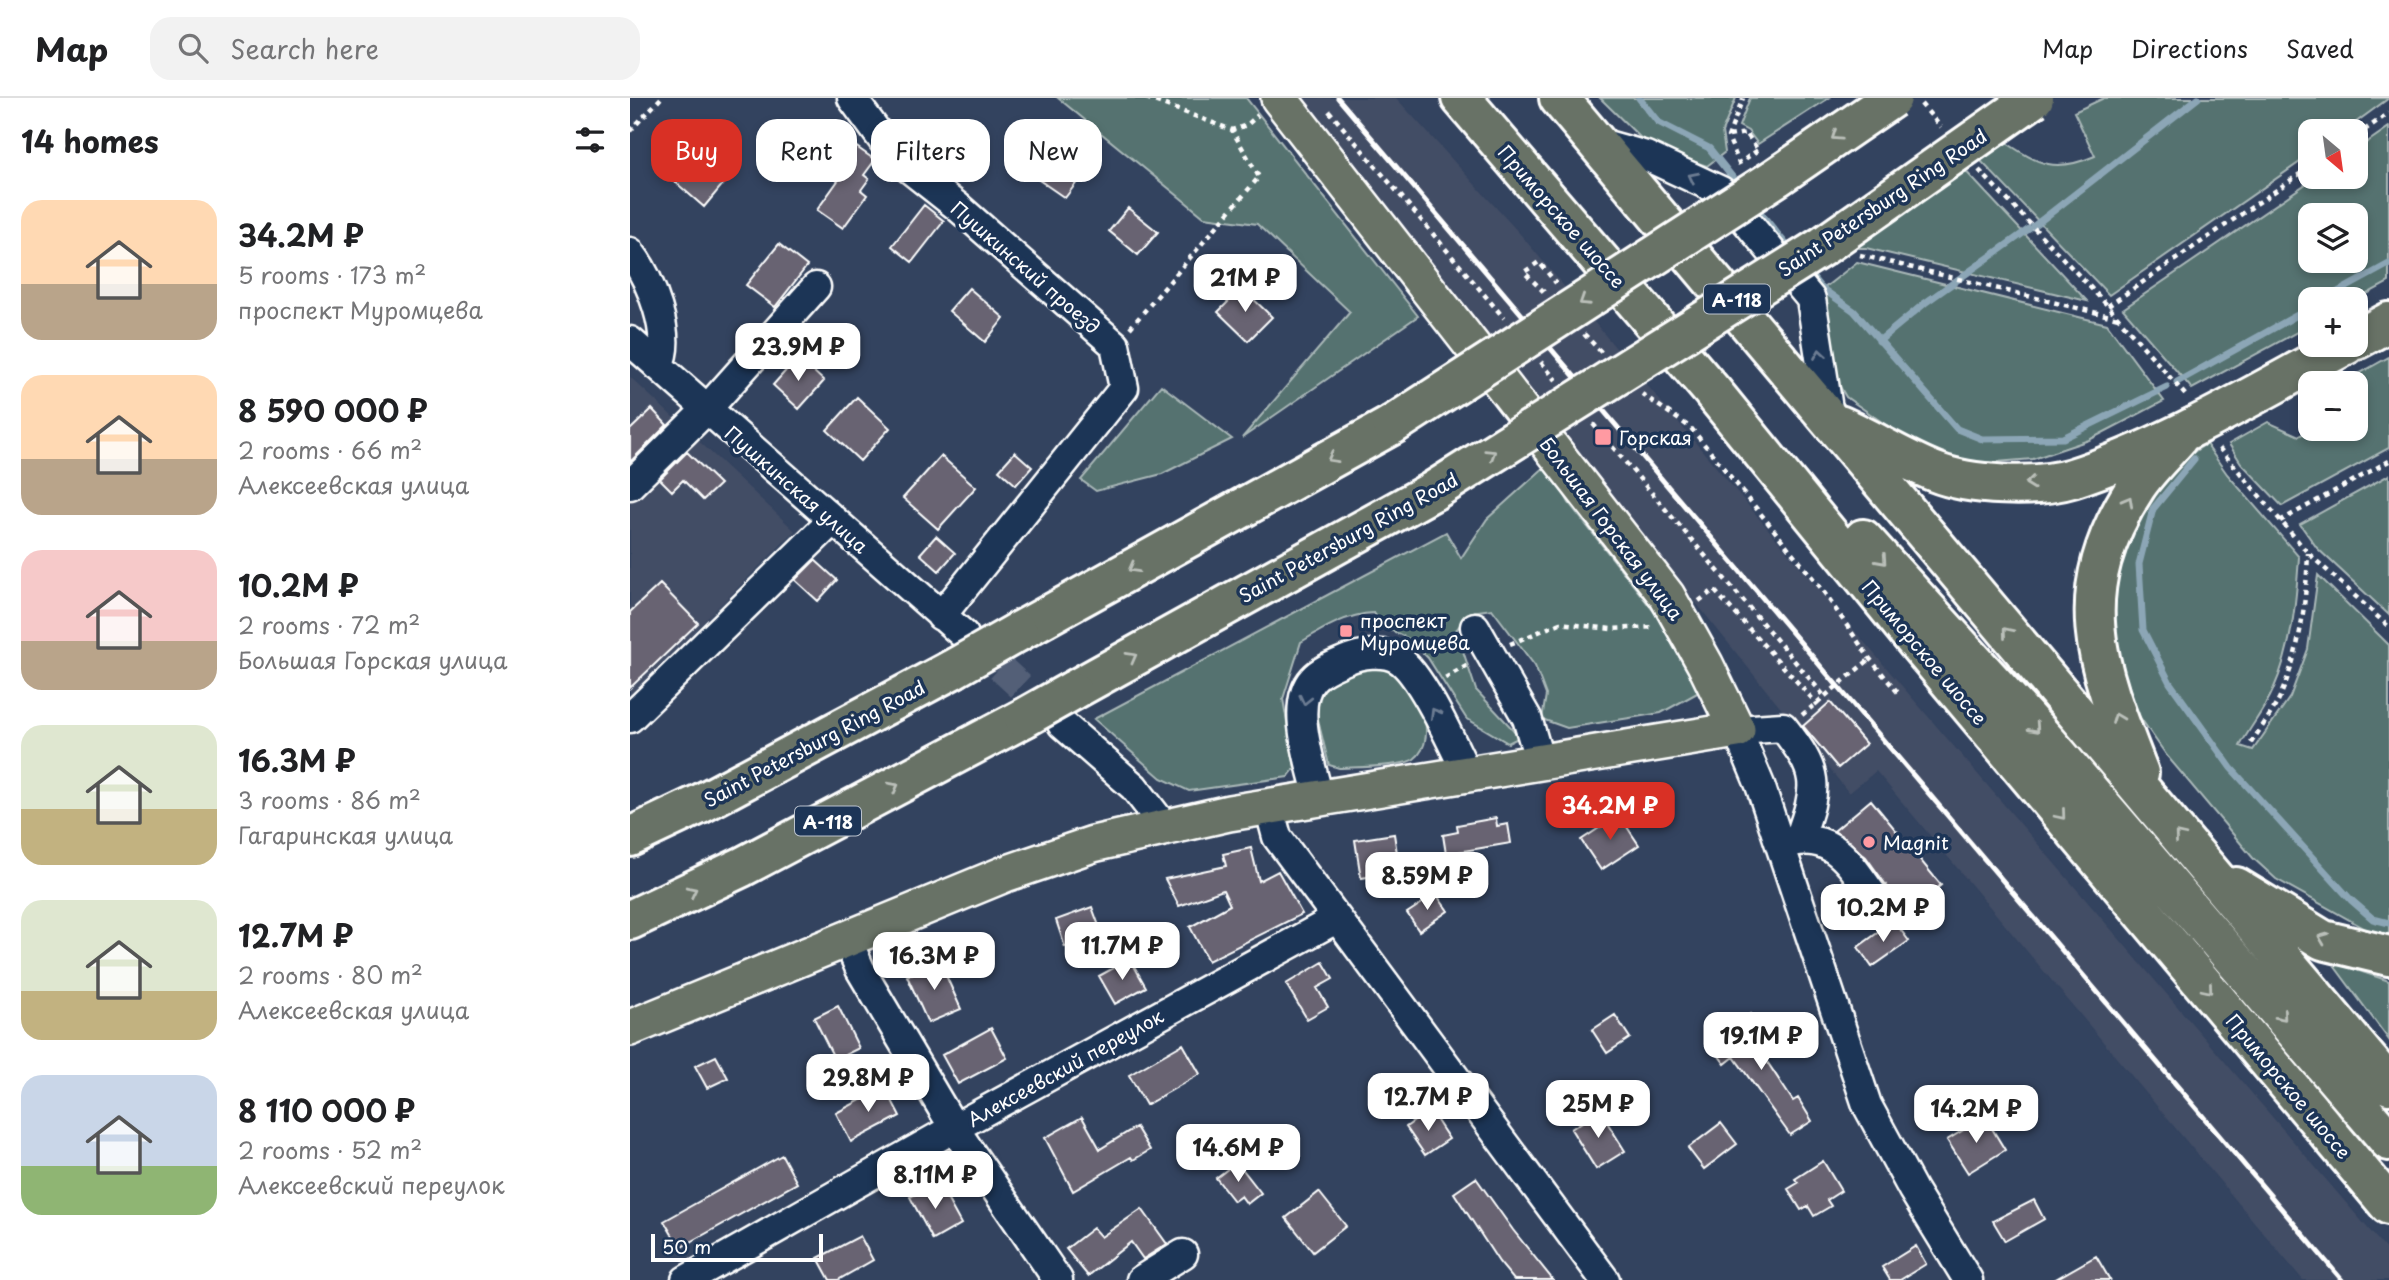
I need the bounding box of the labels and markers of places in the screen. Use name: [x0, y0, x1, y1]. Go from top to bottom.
pin: 21M ₽: [1196, 254, 1294, 314]
pin: 23.9M ₽: [733, 324, 863, 383]
place label: Горская: [1619, 423, 1692, 451]
marker: Горская: [1593, 427, 1613, 447]
place label: проспект Муромцева: [1360, 606, 1470, 656]
marker: проспект Муромцева: [1338, 623, 1354, 639]
pin: 34.2M ₽: [1545, 782, 1675, 842]
place label: Magnit: [1883, 828, 1949, 856]
marker: Magnit: [1861, 834, 1877, 850]
pin: 8.59M ₽: [1362, 852, 1492, 912]
pin: 10.2M ₽: [1818, 884, 1948, 944]
pin: 11.7M ₽: [1057, 922, 1187, 982]
pin: 16.3M ₽: [869, 932, 999, 992]
pin: 19.1M ₽: [1696, 1012, 1826, 1072]
pin: 29.8M ₽: [803, 1054, 933, 1114]
pin: 12.7M ₽: [1363, 1074, 1493, 1133]
pin: 25M ₽: [1549, 1080, 1647, 1140]
pin: 14.2M ₽: [1911, 1086, 2041, 1145]
pin: 14.6M ₽: [1173, 1124, 1303, 1184]
pin: 8.11M ₽: [870, 1152, 1000, 1211]

